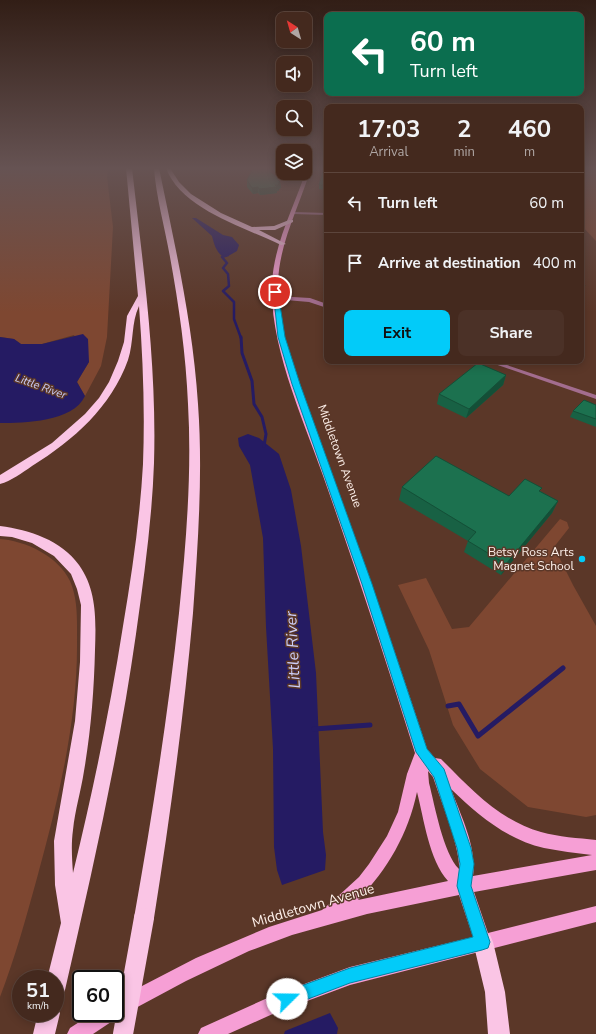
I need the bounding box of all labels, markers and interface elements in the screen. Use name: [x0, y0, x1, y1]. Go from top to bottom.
north arrow: [276, 12, 312, 48]
map controls: [276, 12, 312, 180]
text: 60 m: [410, 23, 476, 61]
icon: left: [344, 28, 396, 80]
button: sound: [276, 56, 312, 92]
text: Turn left: [410, 59, 478, 83]
button: search: [276, 100, 312, 136]
text: 17:03: [357, 113, 420, 145]
text: 2: [457, 113, 471, 145]
text: 460: [508, 113, 551, 145]
text: Arrival: [369, 143, 408, 161]
text: min: [453, 143, 475, 161]
text: m: [524, 143, 535, 161]
button: layers: [276, 144, 312, 180]
icon: left: [344, 192, 366, 214]
text: Turn left: [378, 193, 437, 213]
text: 60 m: [529, 193, 564, 213]
icon: arrive: [344, 252, 366, 274]
text: Arrive at destination: [378, 253, 521, 273]
text: 400 m: [533, 253, 576, 273]
pin: [258, 275, 292, 309]
icon: arrive: [264, 281, 286, 303]
button: Exit: [344, 310, 450, 356]
button: Share: [458, 310, 564, 356]
water label: Little River: [13, 370, 69, 403]
street label: Middletown Avenue: [314, 402, 366, 510]
place label: Betsy Ross Arts Magnet School: [488, 544, 574, 574]
marker: Betsy Ross Arts Magnet School: [577, 554, 587, 564]
water label: Little River: [280, 609, 306, 689]
street label: Middletown Avenue: [250, 879, 377, 932]
speed limit sign: 60: [72, 970, 124, 1022]
text: 51: [26, 977, 50, 1004]
position arrow: [266, 978, 308, 1020]
text: km/h: [27, 999, 49, 1013]

